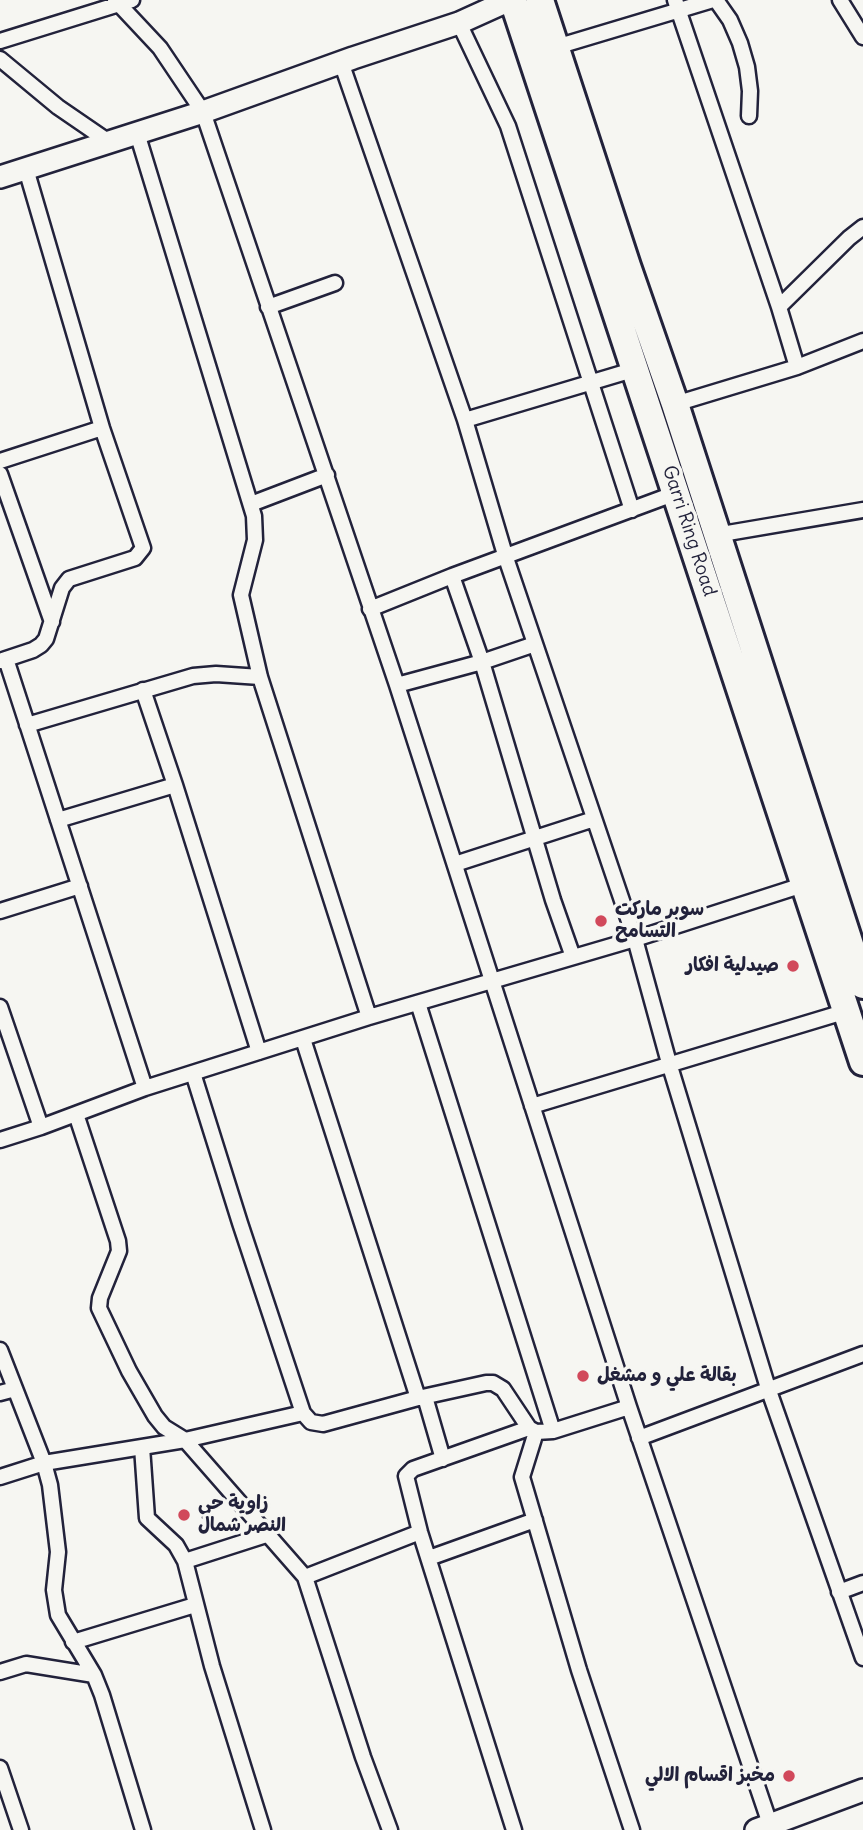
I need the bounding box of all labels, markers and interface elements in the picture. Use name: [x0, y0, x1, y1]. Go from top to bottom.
street label: Garri Ring Road: [657, 463, 721, 599]
place label: سوبر ماركت التسامح: [615, 899, 704, 943]
marker: سوبر ماركت التسامح: [593, 913, 609, 929]
place label: صيدلية افكار: [686, 955, 779, 977]
marker: صيدلية افكار: [785, 958, 801, 974]
place label: بقالة علي و مشغل: [597, 1365, 737, 1387]
marker: بقالة علي و مشغل: [575, 1368, 591, 1384]
place label: زاوية حي النصر شمال: [198, 1493, 286, 1537]
marker: زاوية حي النصر شمال: [176, 1507, 192, 1523]
place label: مخبز اقسام الالي: [645, 1765, 775, 1787]
marker: مخبز اقسام الالي: [781, 1768, 797, 1784]

